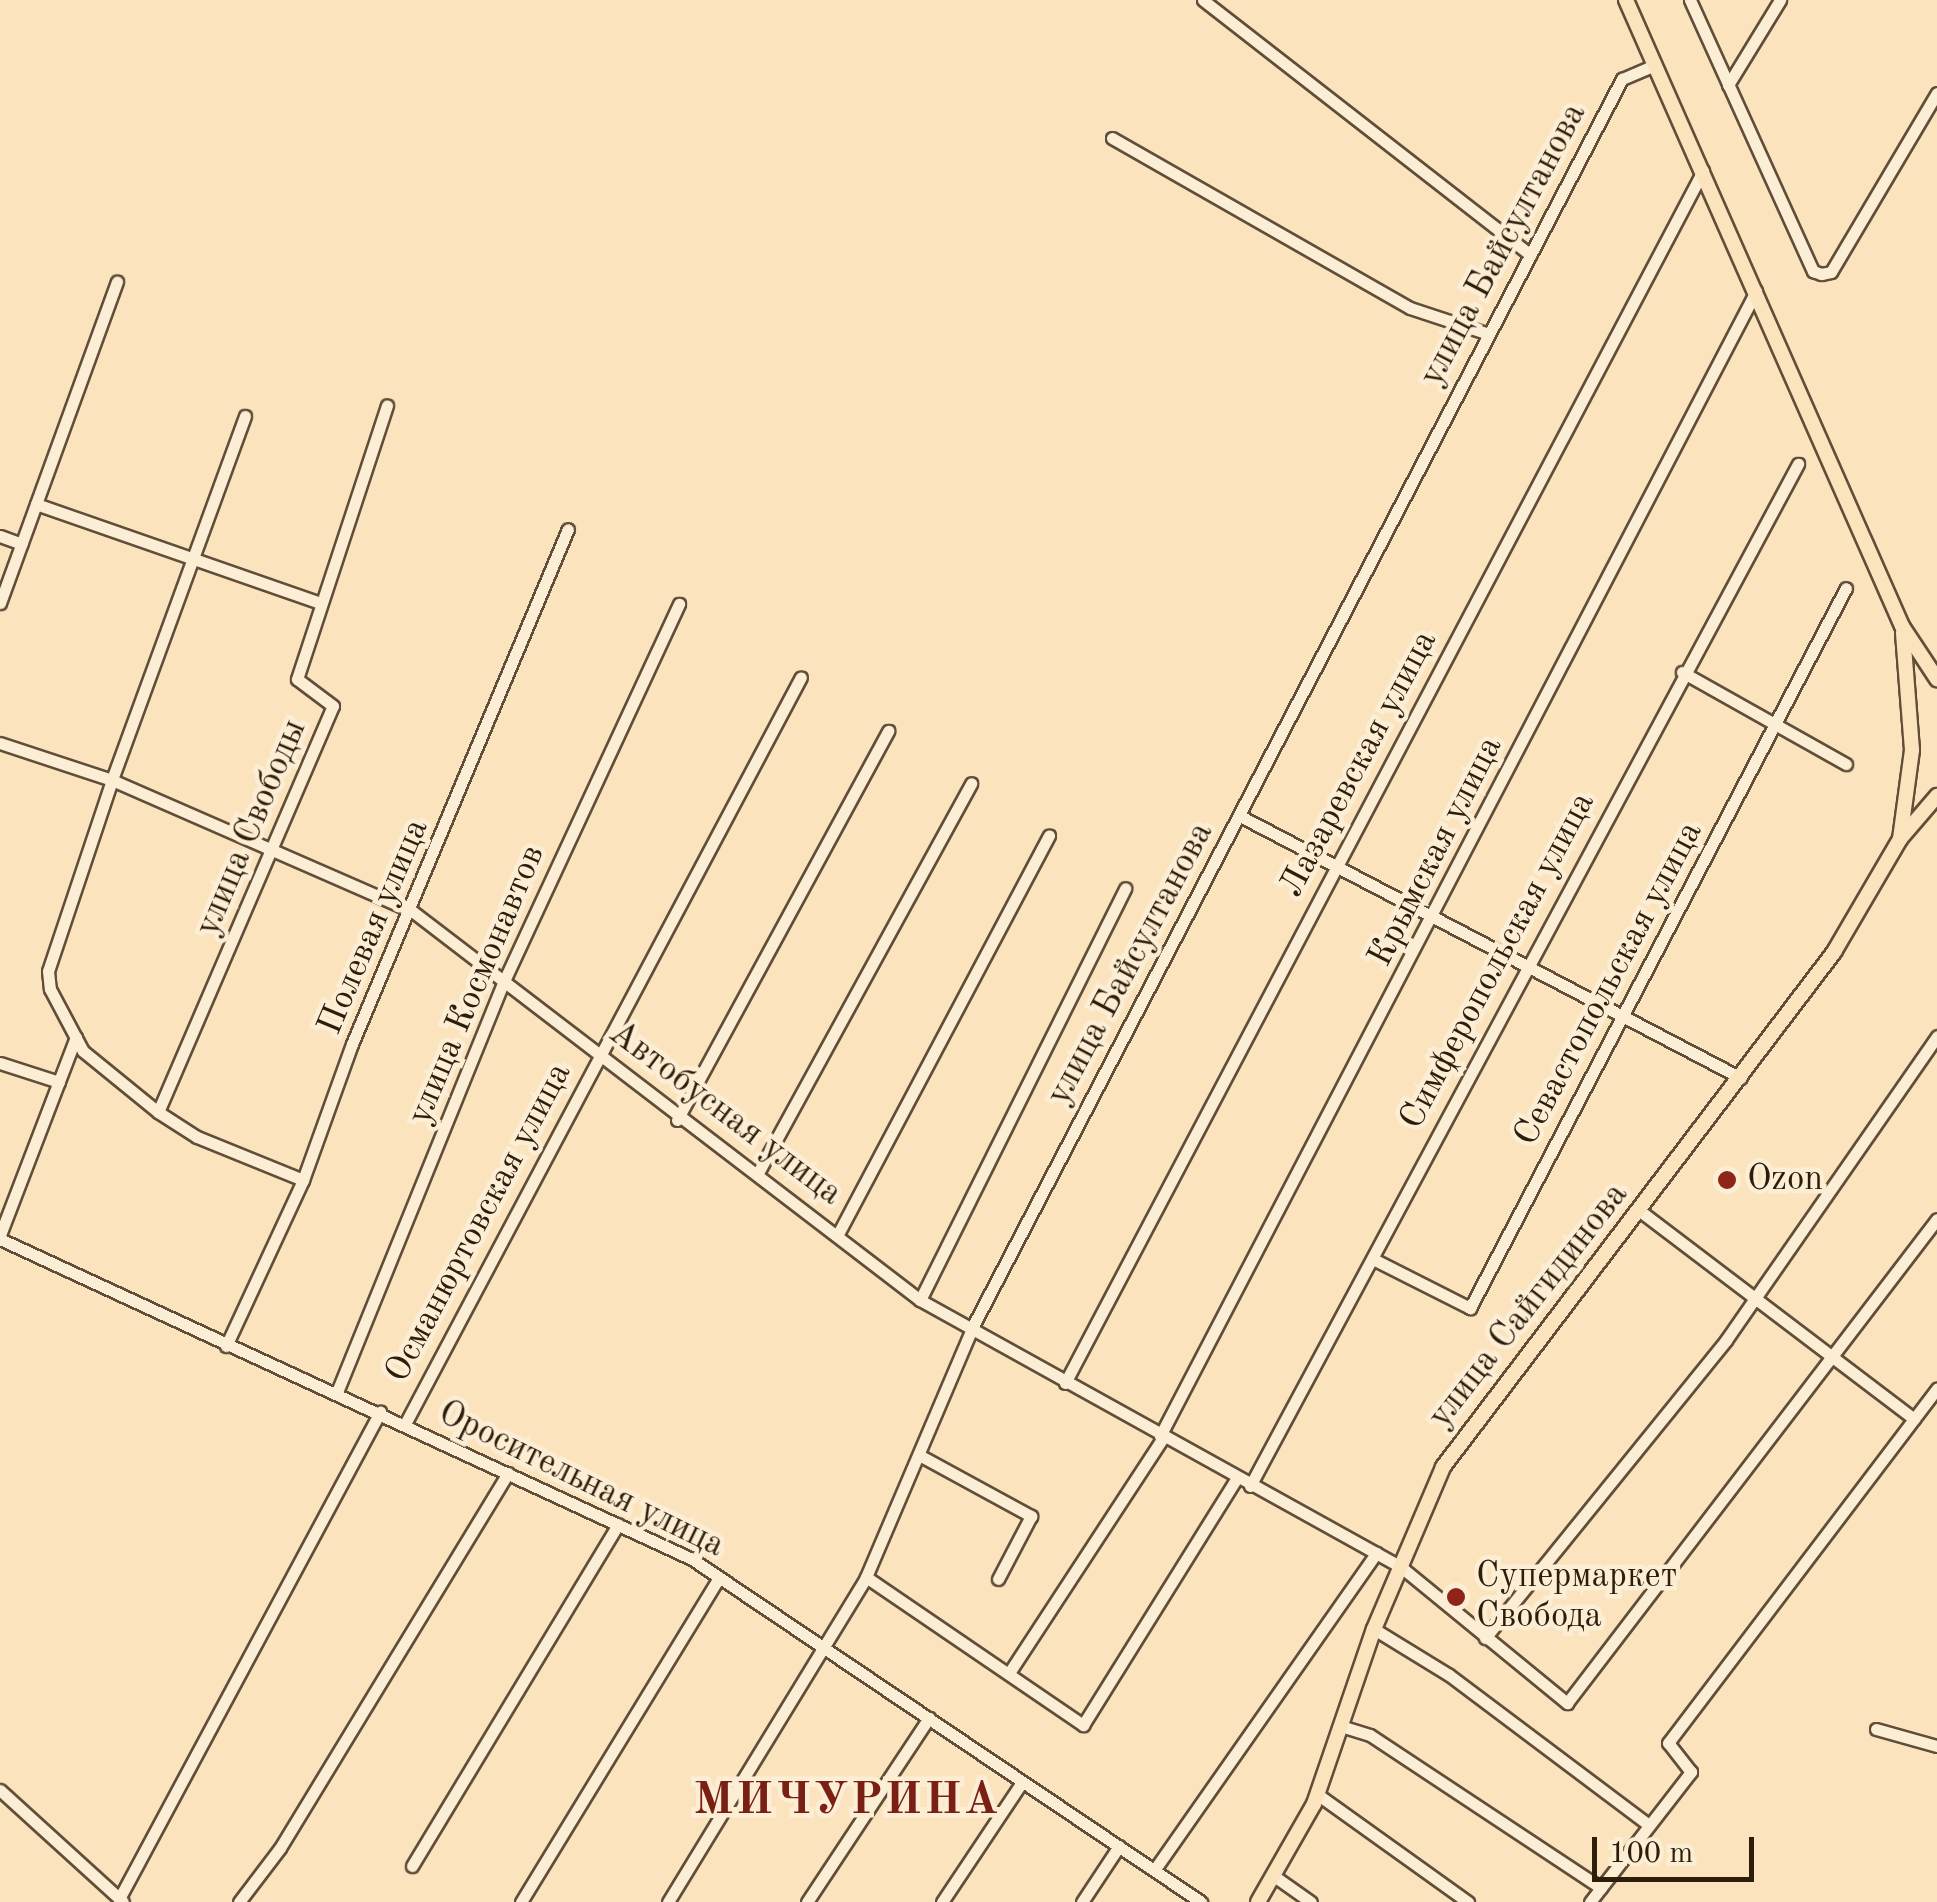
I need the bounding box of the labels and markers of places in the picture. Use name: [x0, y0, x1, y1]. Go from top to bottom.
place label: Ozon: [1747, 1159, 1823, 1201]
marker: Ozon: [1716, 1169, 1738, 1191]
place label: Супермаркет Свобода: [1476, 1556, 1677, 1638]
marker: Супермаркет Свобода: [1445, 1586, 1467, 1608]

